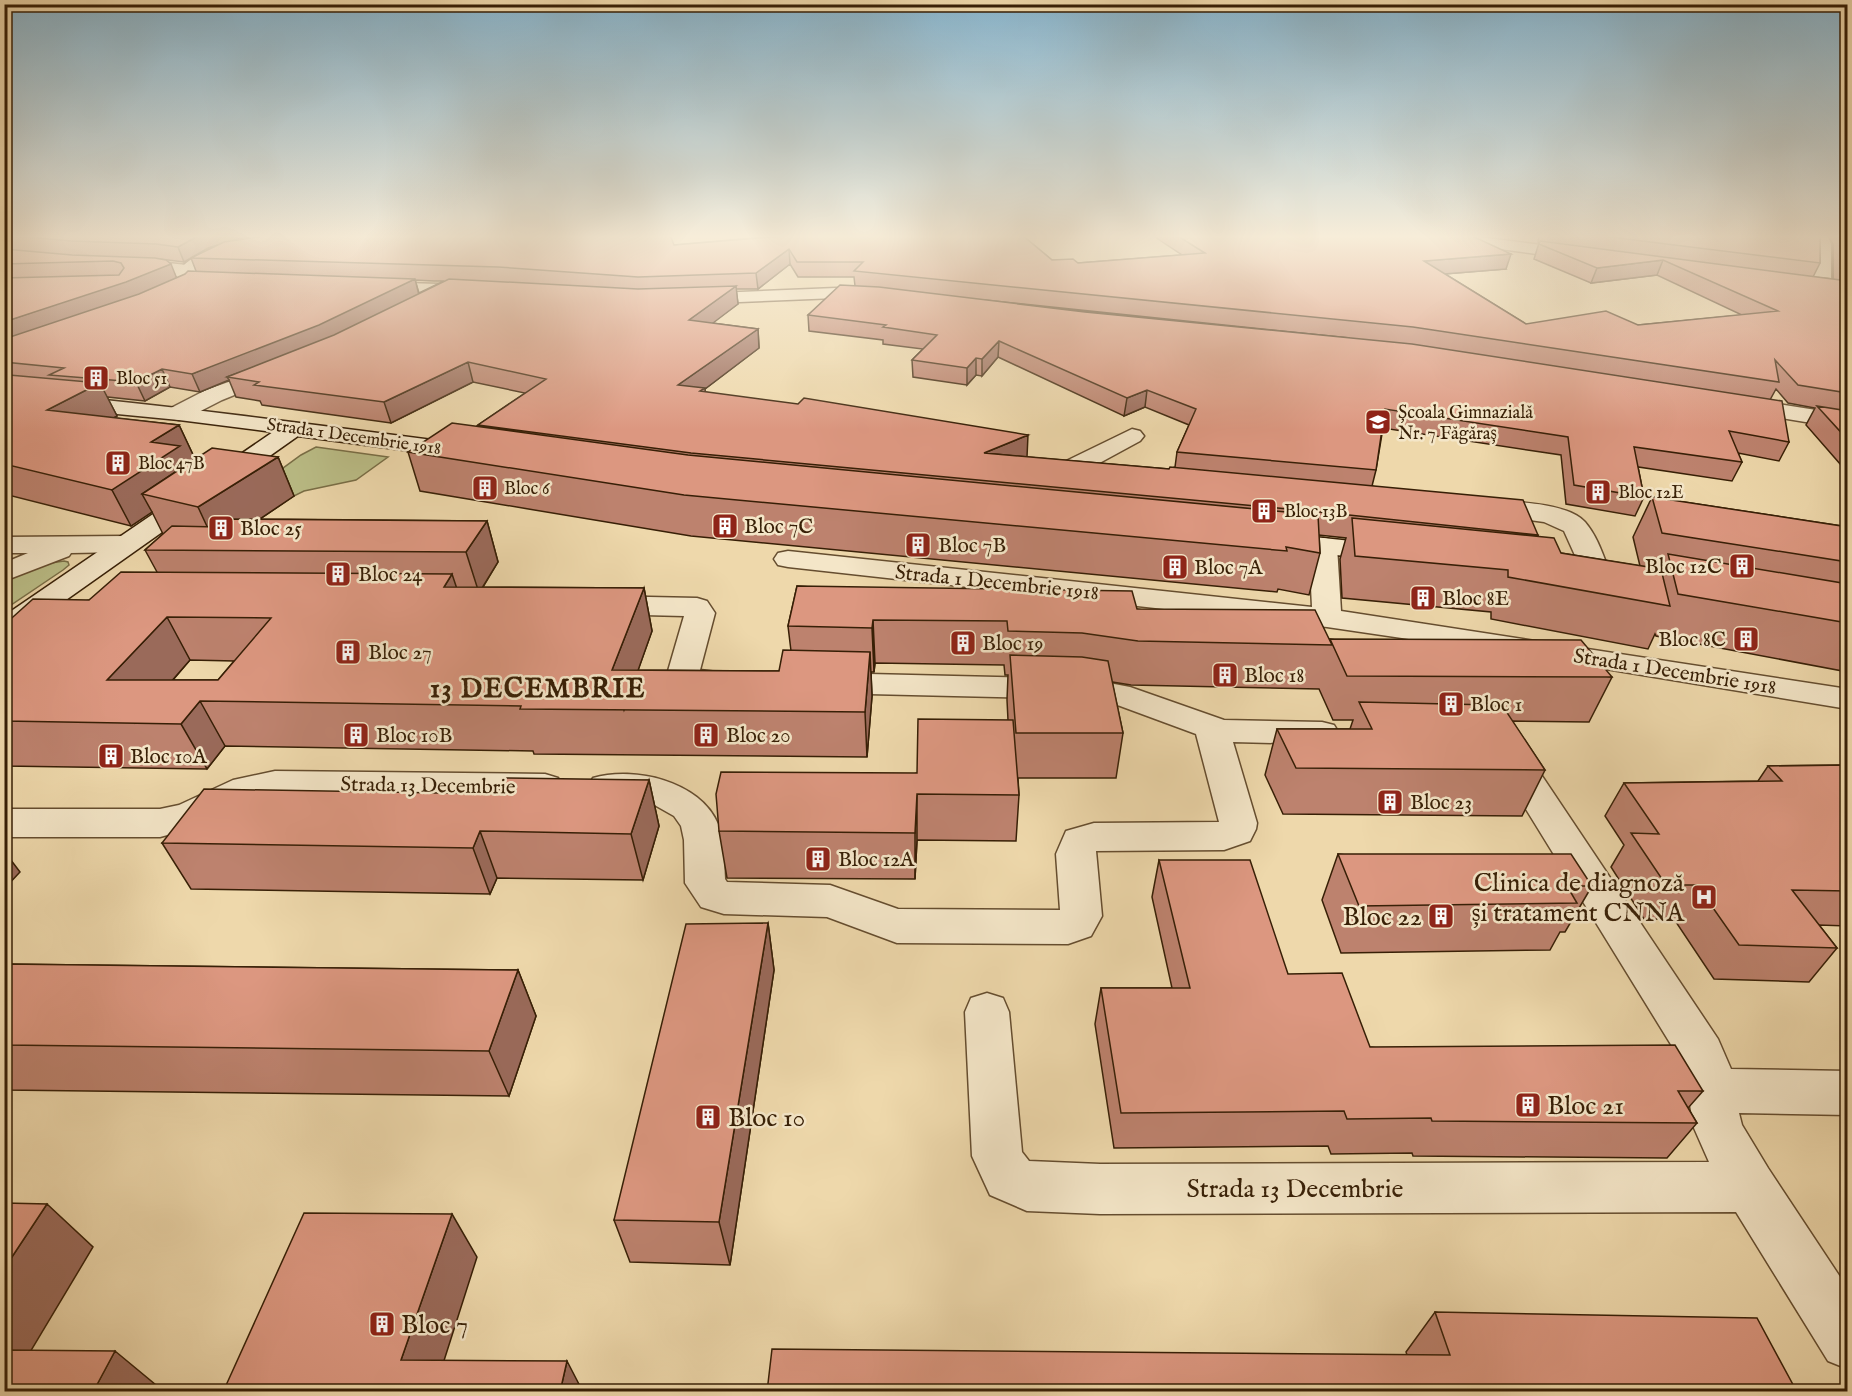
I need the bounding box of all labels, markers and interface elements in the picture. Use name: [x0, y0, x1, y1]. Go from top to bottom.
building icon: Bloc 51: [81, 363, 111, 393]
place label: Bloc 51: [116, 368, 167, 391]
place label: Școala Gimnazială Nr. 7 Făgăraș: [1398, 402, 1533, 446]
school or university icon: Școala Gimnazială Nr. 7 Făgăraș: [1363, 407, 1393, 437]
street label: Strada 1 Decembrie 1918: [265, 414, 442, 461]
building icon: Bloc 47B: [103, 448, 133, 478]
place label: Bloc 47B: [138, 453, 205, 476]
building icon: Bloc 6: [470, 473, 500, 503]
building icon: Bloc 12E: [1583, 477, 1613, 507]
place label: Bloc 6: [504, 478, 550, 501]
place label: Bloc 12E: [1618, 482, 1684, 505]
building icon: Bloc 13B: [1249, 496, 1279, 526]
place label: Bloc 13B: [1284, 501, 1348, 524]
building icon: Bloc 7C: [710, 511, 740, 541]
building icon: Bloc 25: [206, 513, 236, 543]
place label: Bloc 7C: [744, 514, 813, 541]
place label: Bloc 25: [240, 516, 302, 543]
building icon: Bloc 7B: [903, 530, 933, 560]
place label: Bloc 7B: [938, 533, 1006, 560]
building icon: Bloc 12C: [1727, 551, 1757, 581]
building icon: Bloc 7A: [1160, 552, 1190, 582]
place label: Bloc 12C: [1645, 554, 1722, 581]
place label: Bloc 7A: [1194, 555, 1263, 582]
building icon: Bloc 24: [323, 559, 353, 589]
street label: Strada 1 Decembrie 1918: [894, 559, 1100, 608]
place label: Bloc 24: [358, 562, 423, 589]
building icon: Bloc 8E: [1408, 583, 1438, 613]
place label: Bloc 8E: [1442, 586, 1509, 613]
building icon: Bloc 8C: [1731, 624, 1761, 654]
place label: Bloc 8C: [1658, 627, 1726, 654]
building icon: Bloc 19: [948, 628, 978, 658]
place label: Bloc 19: [982, 631, 1043, 658]
building icon: Bloc 27: [333, 637, 363, 667]
place label: Bloc 27: [368, 640, 432, 667]
street label: Strada 1 Decembrie 1918: [1571, 643, 1778, 702]
building icon: Bloc 18: [1210, 660, 1240, 690]
place label: Bloc 18: [1244, 663, 1305, 690]
district label: 13 DECEMBRIE: [430, 673, 646, 707]
building icon: Bloc 1: [1436, 689, 1466, 719]
place label: Bloc 1: [1470, 692, 1522, 719]
building icon: Bloc 10B: [341, 720, 371, 750]
building icon: Bloc 20: [691, 720, 721, 750]
place label: Bloc 10B: [376, 723, 452, 750]
place label: Bloc 20: [726, 723, 791, 750]
building icon: Bloc 10A: [96, 741, 126, 771]
place label: Bloc 10A: [130, 744, 207, 771]
street label: Strada 13 Decembrie: [340, 771, 516, 802]
building icon: Bloc 23: [1375, 787, 1405, 817]
place label: Bloc 23: [1410, 790, 1472, 817]
building icon: Bloc 12A: [803, 844, 833, 874]
place label: Bloc 12A: [838, 847, 915, 874]
place label: Clinica de diagnoză și tratament CNNA: [1471, 867, 1685, 930]
hospital icon: Clinica de diagnoză și tratament CNNA: [1689, 882, 1719, 912]
place label: Bloc 22: [1343, 901, 1422, 934]
building icon: Bloc 22: [1426, 901, 1456, 931]
building icon: Bloc 21: [1513, 1090, 1543, 1120]
place label: Bloc 21: [1547, 1090, 1624, 1123]
building icon: Bloc 10: [693, 1102, 723, 1132]
place label: Bloc 10: [728, 1102, 805, 1135]
street label: Strada 13 Decembrie: [1187, 1173, 1404, 1206]
building icon: Bloc 7: [367, 1309, 397, 1339]
place label: Bloc 7: [401, 1309, 468, 1342]

